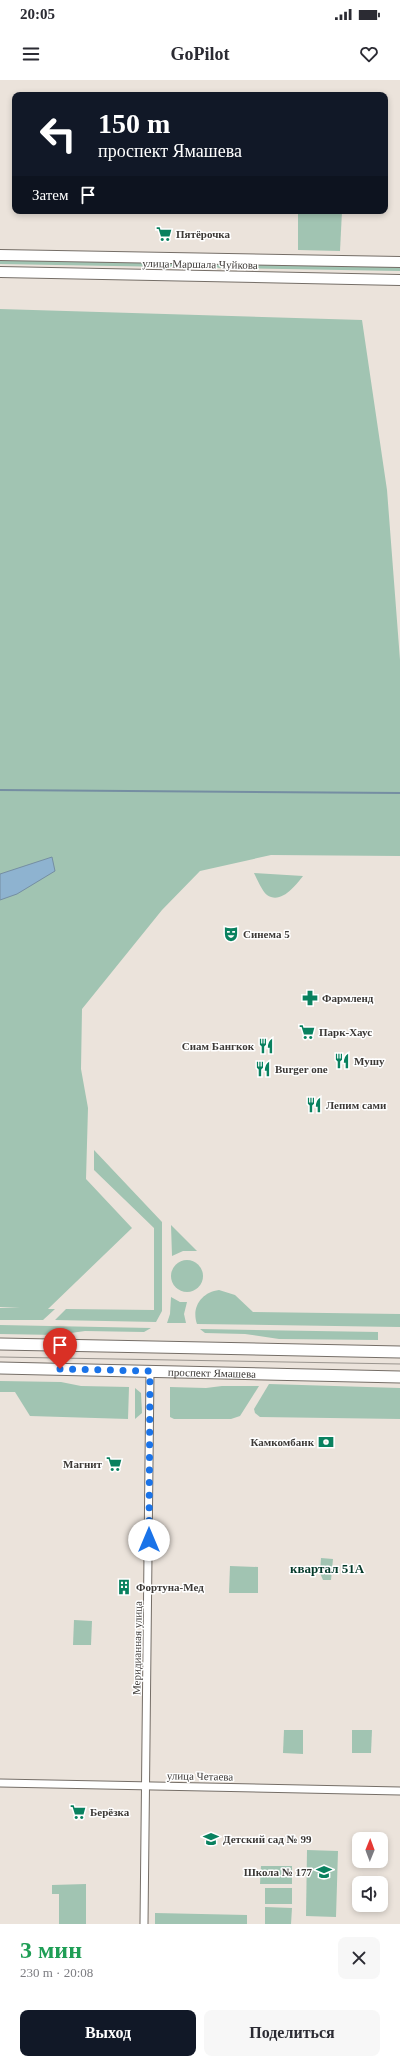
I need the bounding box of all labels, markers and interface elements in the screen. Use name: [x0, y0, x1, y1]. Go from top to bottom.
text: 20:05: [20, 6, 55, 22]
icon: menu: [20, 43, 42, 65]
icon: heart: [358, 43, 380, 65]
text: GoPilot: [171, 44, 230, 64]
icon: left: [32, 108, 84, 160]
text: 150 m: [98, 108, 170, 139]
text: проспект Ямашева: [98, 141, 242, 161]
icon: arrive: [77, 184, 99, 206]
text: Затем: [32, 187, 69, 203]
supermarket icon: Пятёрочка: [155, 225, 173, 243]
place label: Пятёрочка: [176, 228, 231, 240]
street label: улица Маршала Чуйкова: [142, 257, 258, 271]
theatre icon: Синема 5: [222, 925, 240, 943]
place label: Синема 5: [243, 928, 290, 940]
pharmacy icon: Фармленд: [301, 989, 319, 1007]
place label: Фармленд: [322, 992, 374, 1004]
supermarket icon: Парк-Хаус: [298, 1023, 316, 1041]
place label: Парк-Хаус: [319, 1026, 372, 1038]
restaurant icon: Сиам Бангкок: [257, 1037, 275, 1055]
place label: Сиам Бангкок: [182, 1040, 255, 1052]
restaurant icon: Мушу: [333, 1052, 351, 1070]
place label: Мушу: [354, 1055, 385, 1067]
restaurant icon: Burger one: [254, 1060, 272, 1078]
place label: Burger one: [275, 1063, 328, 1075]
restaurant icon: Лепим сами: [305, 1096, 323, 1114]
place label: Лепим сами: [326, 1099, 387, 1111]
pin: [43, 1328, 77, 1369]
icon: arrive: [49, 1334, 71, 1356]
street label: проспект Ямашева: [168, 1366, 256, 1380]
bank icon: Камкомбанк: [317, 1433, 335, 1451]
place label: Камкомбанк: [251, 1436, 315, 1448]
supermarket icon: Магнит: [105, 1455, 123, 1473]
place label: Магнит: [63, 1458, 103, 1470]
position arrow: [128, 1519, 170, 1561]
district label: квартал 51А: [290, 1561, 365, 1576]
building icon: Фортуна-Мед: [115, 1578, 133, 1596]
place label: Фортуна-Мед: [136, 1581, 204, 1593]
street label: Меридианная улица: [130, 1601, 144, 1695]
street label: улица Четаева: [167, 1769, 234, 1783]
supermarket icon: Берёзка: [69, 1803, 87, 1821]
place label: Берёзка: [90, 1806, 130, 1818]
school or university icon: Детский сад № 99: [202, 1830, 220, 1848]
north arrow: [352, 1832, 388, 1868]
map controls: [352, 1832, 388, 1912]
place label: Детский сад № 99: [223, 1833, 312, 1845]
school or university icon: Школа № 177: [315, 1863, 333, 1881]
place label: Школа № 177: [244, 1866, 312, 1878]
button: sound: [352, 1876, 388, 1912]
text: 3 мин: [20, 1937, 82, 1963]
button: close: [338, 1937, 380, 1979]
text: 230 m · 20:08: [20, 1965, 93, 1980]
button: Выход: [20, 2010, 196, 2056]
button: Поделиться: [204, 2010, 380, 2056]

